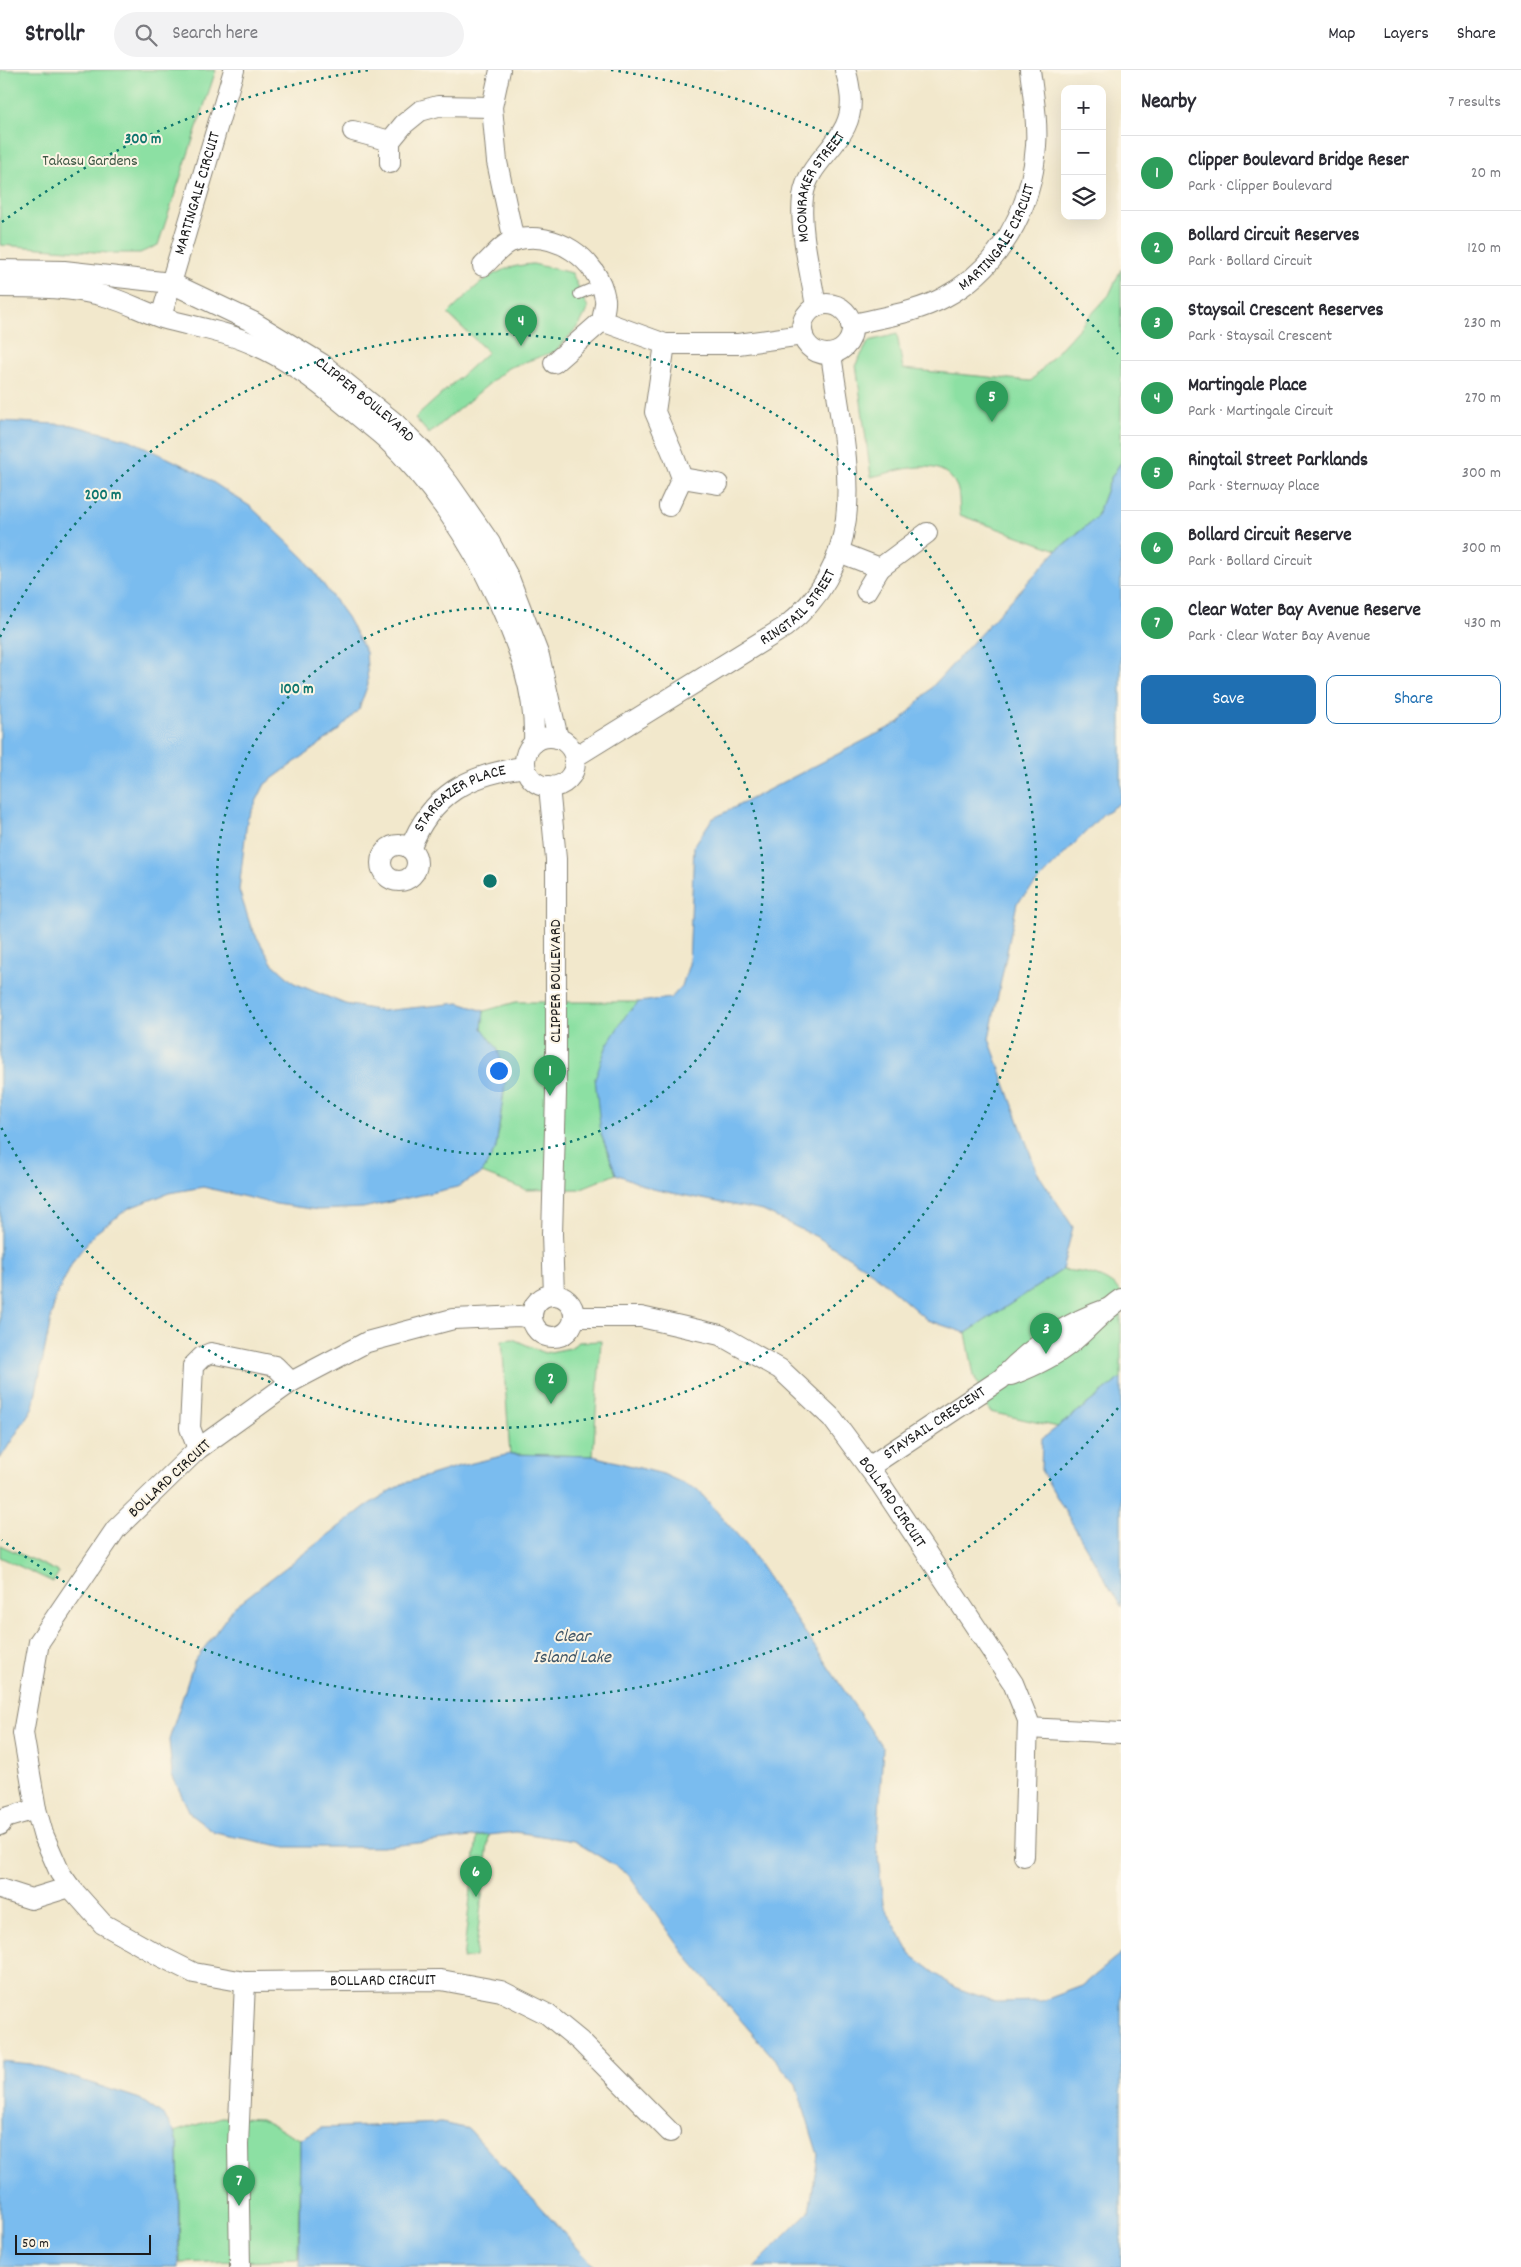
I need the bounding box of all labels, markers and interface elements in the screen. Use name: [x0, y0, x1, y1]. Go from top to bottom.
search box: [114, 12, 464, 57]
text: Strollr: [25, 18, 84, 52]
icon: search: [132, 21, 160, 49]
text: Search here: [172, 21, 258, 48]
text: Map: [1328, 22, 1355, 47]
text: Layers: [1383, 22, 1429, 47]
text: Share: [1457, 22, 1496, 47]
map controls: [1061, 85, 1106, 220]
button: +: [1061, 85, 1106, 130]
text: Nearby: [1141, 88, 1196, 118]
text: 7 results: [1448, 91, 1501, 114]
street label: MOONRAKER STREET: [791, 127, 851, 244]
street label: MARTINGALE CIRCUIT: [169, 128, 227, 258]
text: 300 m: [125, 129, 161, 151]
button: −: [1061, 130, 1106, 175]
text: Clipper Boulevard Bridge Reser: [1188, 148, 1409, 175]
park label: Takasu Gardens: [42, 150, 138, 173]
text: 1: [1155, 162, 1159, 185]
text: 20 m: [1471, 162, 1501, 185]
button: layers: [1061, 175, 1106, 220]
text: Park · Clipper Boulevard: [1188, 175, 1332, 198]
street label: MARTINGALE CIRCUIT: [954, 181, 1041, 297]
text: Bollard Circuit Reserves: [1188, 223, 1360, 250]
text: 2: [1154, 237, 1161, 260]
text: 120 m: [1467, 237, 1501, 260]
text: Park · Bollard Circuit: [1188, 250, 1312, 273]
text: Staysail Crescent Reserves: [1188, 298, 1384, 325]
pin: 4: [505, 305, 537, 346]
text: 3: [1153, 312, 1161, 335]
text: 230 m: [1464, 312, 1501, 335]
text: Park · Staysail Crescent: [1188, 325, 1332, 348]
street label: CLIPPER BOULEVARD: [311, 351, 420, 448]
text: Martingale Place: [1188, 373, 1307, 400]
pin: 5: [976, 381, 1008, 422]
text: 4: [1154, 387, 1160, 410]
text: 270 m: [1465, 387, 1501, 410]
text: Park · Martingale Circuit: [1188, 400, 1333, 423]
text: Ringtail Street Parklands: [1188, 448, 1368, 475]
text: 5: [1153, 462, 1161, 485]
text: 300 m: [1462, 462, 1501, 485]
text: Park · Sternway Place: [1188, 475, 1320, 498]
text: 200 m: [85, 485, 121, 507]
text: Bollard Circuit Reserve: [1188, 523, 1352, 550]
text: 6: [1153, 537, 1161, 560]
text: 300 m: [1462, 537, 1501, 560]
text: Park · Bollard Circuit: [1188, 550, 1312, 573]
street label: RINGTAIL STREET: [755, 565, 842, 651]
text: Clear Water Bay Avenue Reserve: [1188, 598, 1421, 625]
text: 7: [1154, 612, 1160, 635]
text: 430 m: [1464, 612, 1501, 635]
text: Park · Clear Water Bay Avenue: [1188, 625, 1370, 648]
button: Save: [1141, 675, 1316, 724]
button: Share: [1326, 675, 1501, 724]
text: 100 m: [280, 679, 314, 701]
street label: STARGAZER PLACE: [408, 759, 509, 837]
centre of rings: [481, 872, 499, 890]
street label: CLIPPER BOULEVARD: [545, 919, 568, 1043]
pin: 1: [534, 1055, 566, 1096]
your location: [486, 1058, 512, 1084]
pin: 3: [1030, 1313, 1062, 1354]
pin: 2: [535, 1363, 567, 1404]
street label: STAYSAIL CRESCENT: [879, 1380, 991, 1466]
street label: BOLLARD CIRCUIT: [123, 1434, 217, 1524]
street label: BOLLARD CIRCUIT: [853, 1452, 932, 1553]
water label: Clear Island Lake: [533, 1625, 612, 1671]
pin: 6: [460, 1856, 492, 1897]
street label: BOLLARD CIRCUIT: [330, 1969, 437, 1993]
pin: 7: [223, 2165, 255, 2206]
scale bar: [15, 2232, 151, 2255]
text: 50 m: [22, 2234, 49, 2254]

